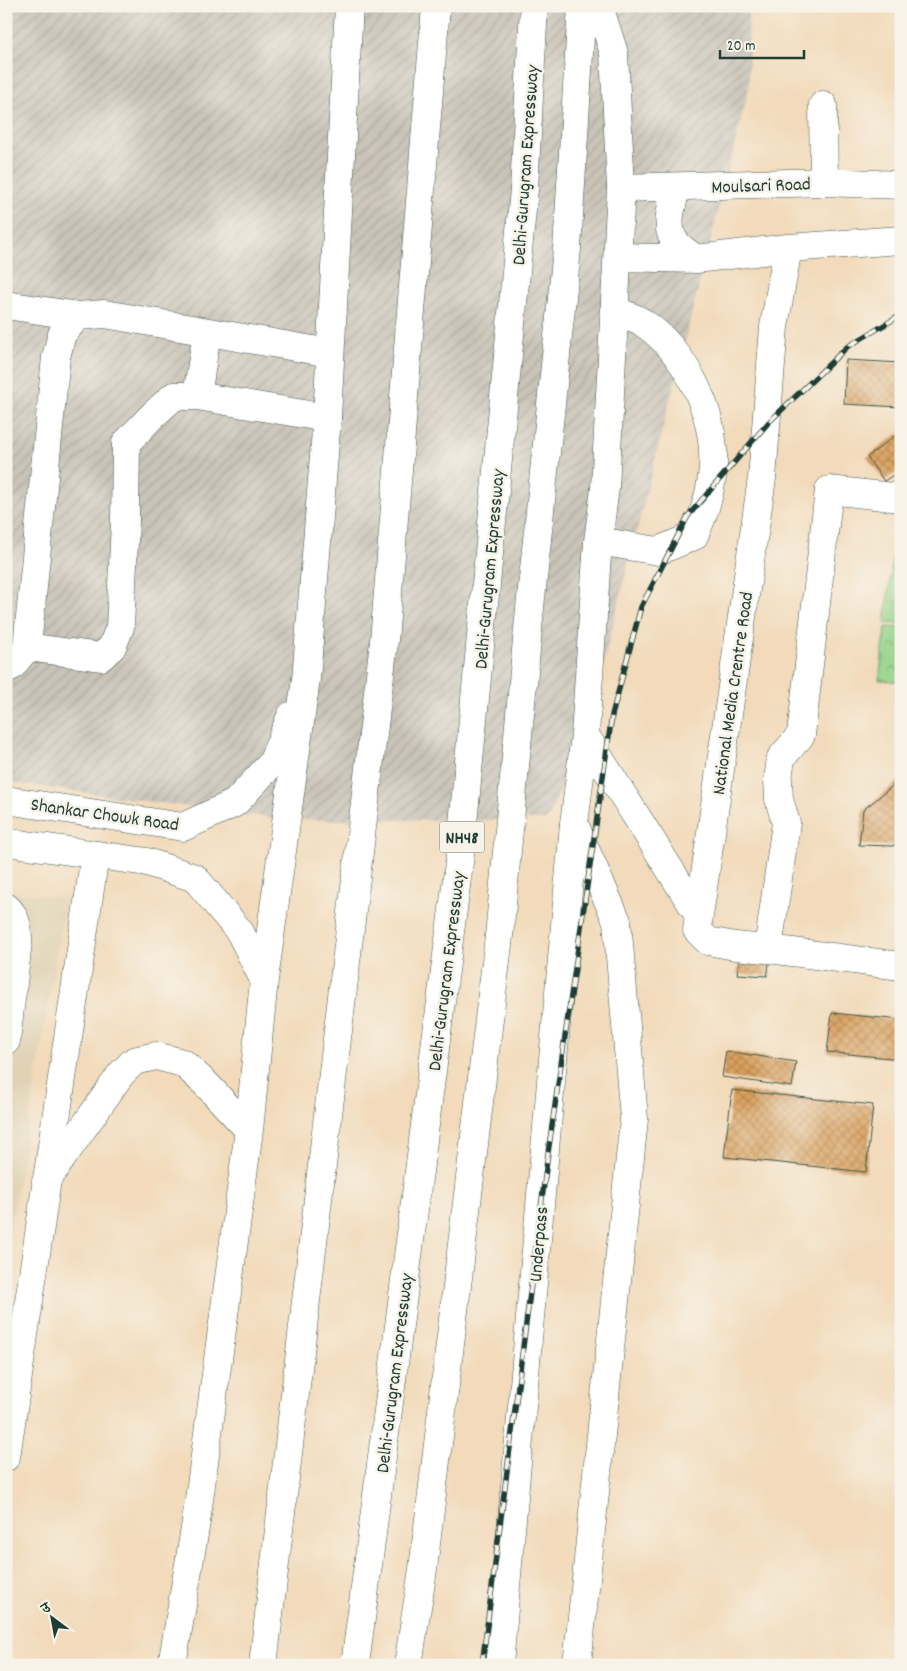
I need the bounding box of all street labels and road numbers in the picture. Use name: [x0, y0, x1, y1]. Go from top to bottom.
street label: Delhi-Gurugram Expressway: [507, 64, 548, 266]
street label: Moulsari Road: [711, 172, 811, 203]
street label: Delhi-Gurugram Expressway: [469, 468, 514, 670]
street label: National Media Crentre Road: [707, 590, 762, 797]
street label: Shankar Chowk Road: [29, 793, 180, 840]
road number: NH48: [440, 822, 484, 852]
street label: Delhi-Gurugram Expressway: [423, 870, 474, 1073]
street label: Underpass: [524, 1205, 557, 1283]
street label: Delhi-Gurugram Expressway: [371, 1272, 422, 1475]

